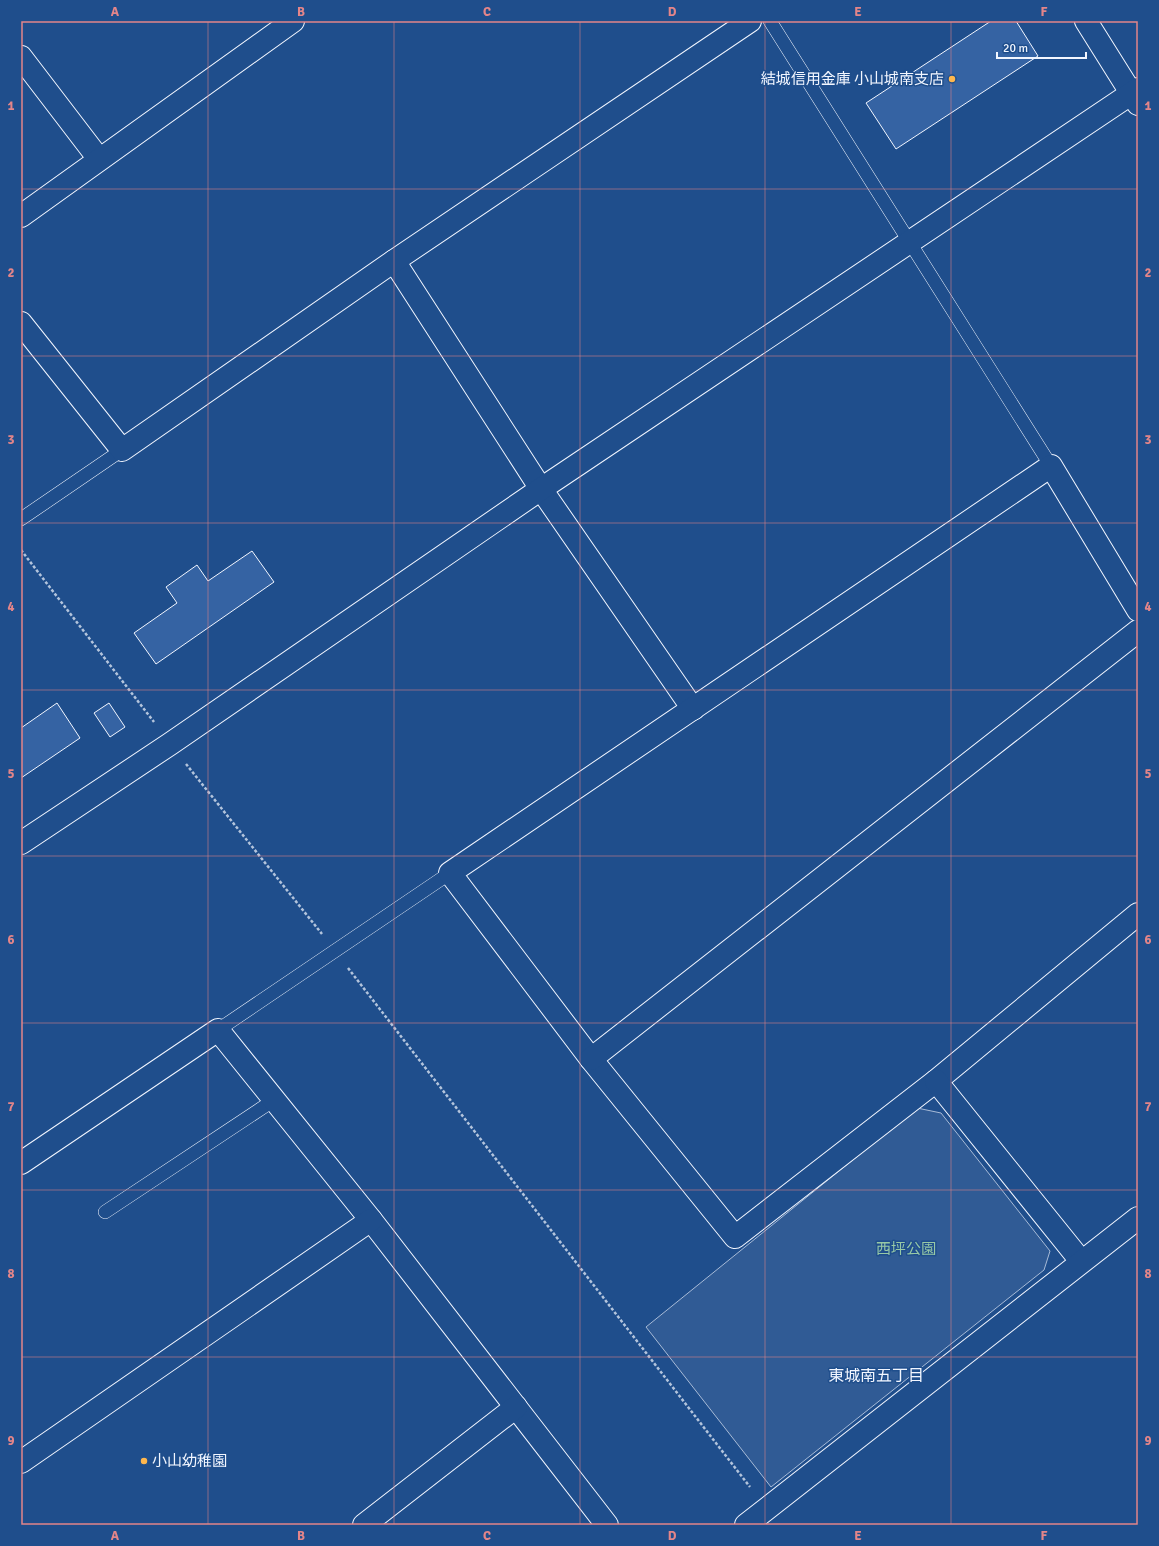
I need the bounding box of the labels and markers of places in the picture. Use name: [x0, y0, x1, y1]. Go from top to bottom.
place label: 結城信用金庫 小山城南支店: [761, 70, 944, 88]
marker: 結城信用金庫 小山城南支店: [947, 74, 957, 84]
place label: 小山幼稚園: [152, 1452, 227, 1470]
marker: 小山幼稚園: [139, 1456, 149, 1466]

